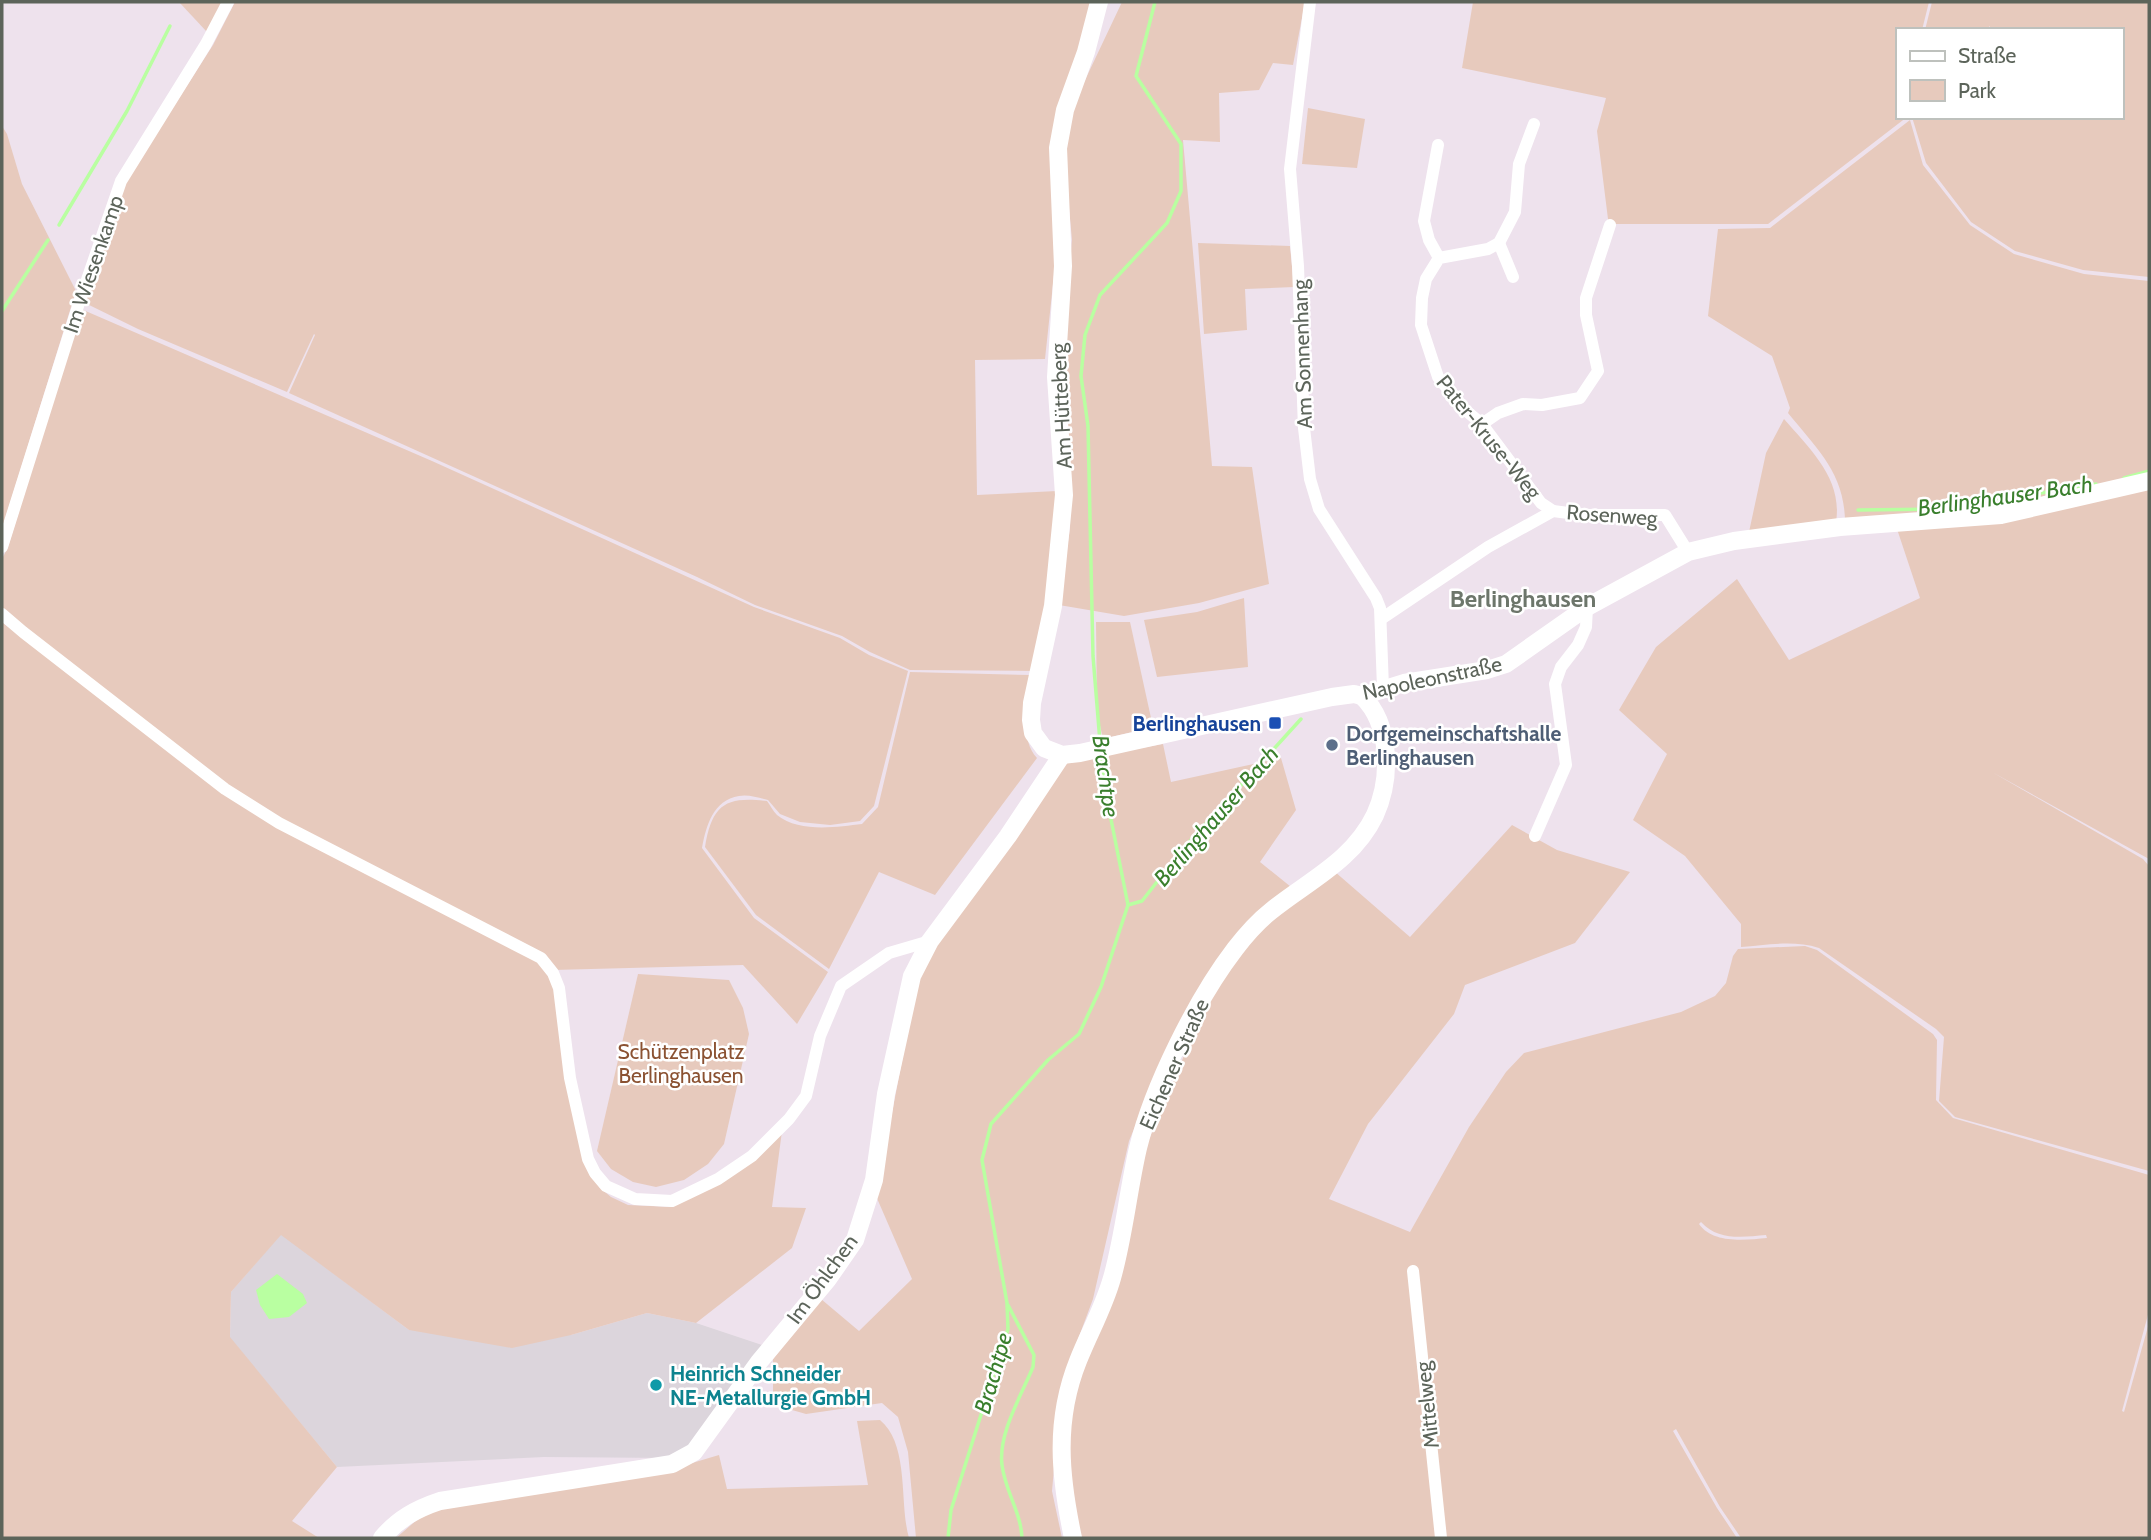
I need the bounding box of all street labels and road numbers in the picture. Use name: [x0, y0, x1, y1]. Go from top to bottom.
street label: Im Wiesenkamp: [58, 192, 128, 336]
street label: Am Sonnenhang: [1287, 278, 1317, 429]
street label: Am Hütteberg: [1045, 342, 1077, 470]
street label: Pater-Kruse-Weg: [1431, 370, 1547, 504]
street label: Rosenweg: [1566, 499, 1659, 531]
street label: Napoleonstraße: [1360, 651, 1504, 705]
street label: Eichener Straße: [1134, 995, 1214, 1133]
street label: Im Öhlchen: [781, 1230, 863, 1328]
street label: Mittelweg: [1410, 1360, 1444, 1450]

